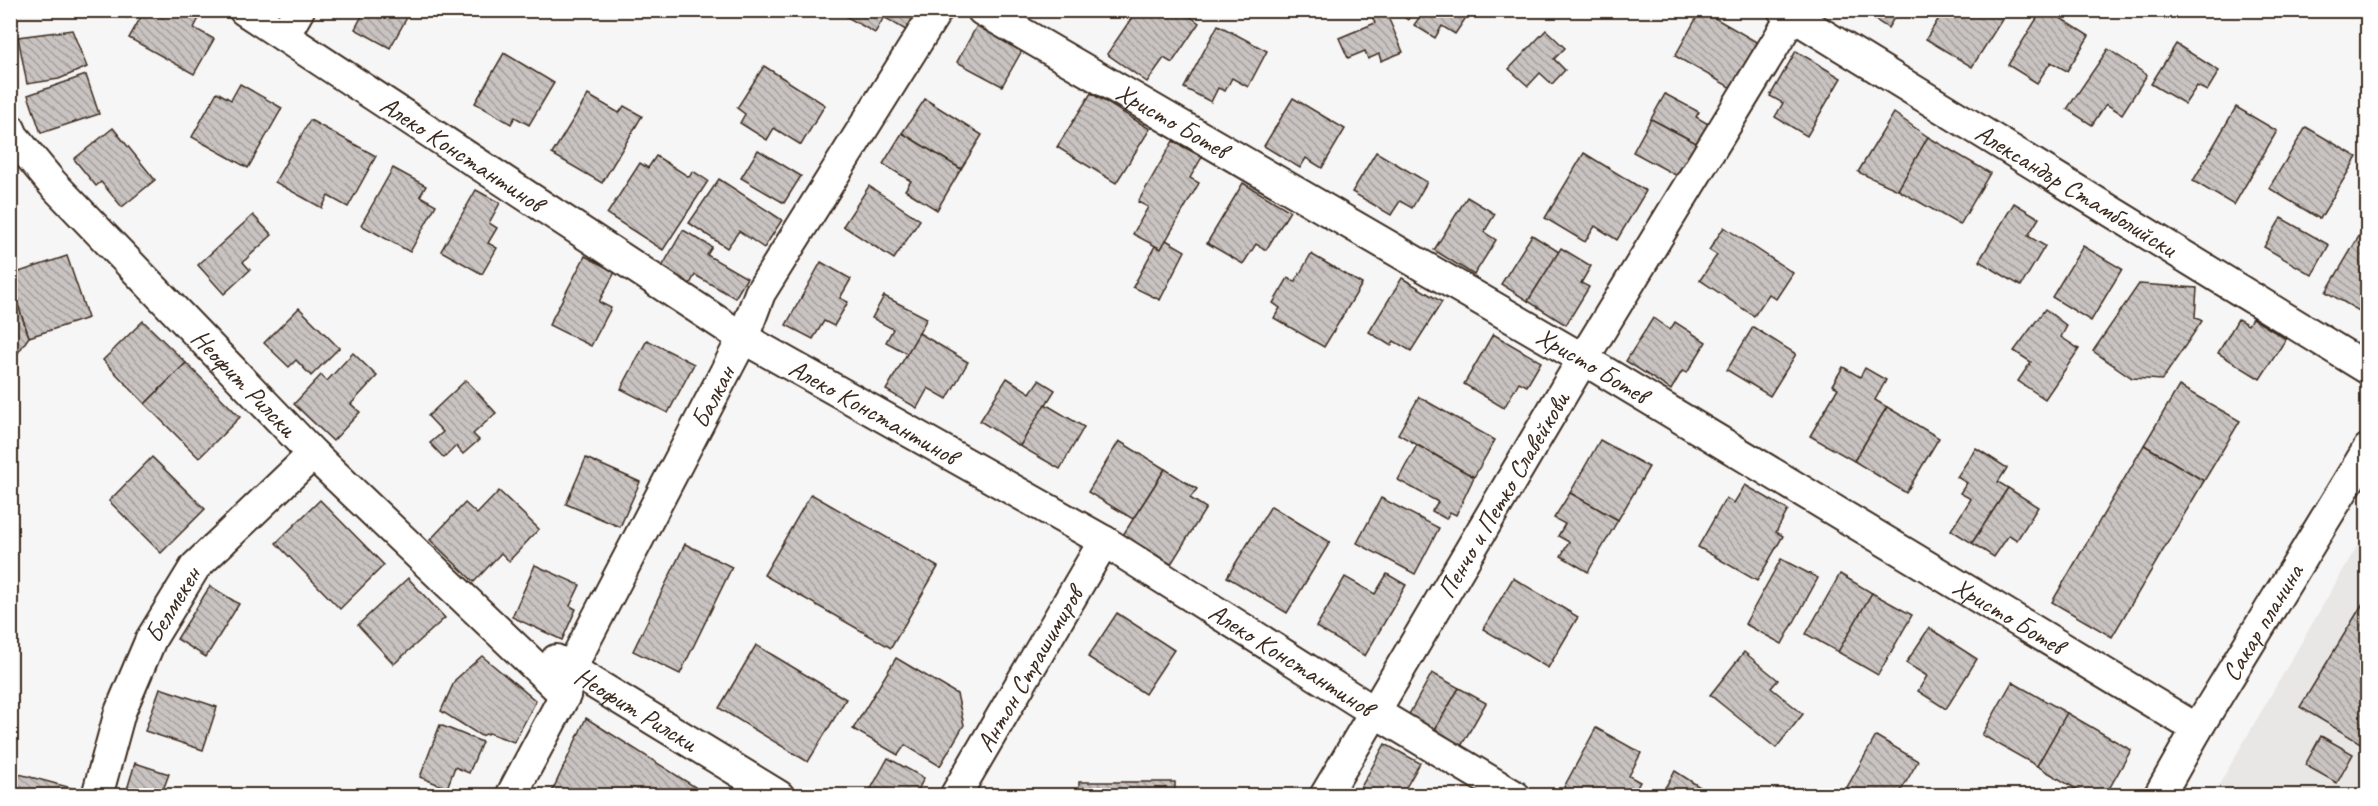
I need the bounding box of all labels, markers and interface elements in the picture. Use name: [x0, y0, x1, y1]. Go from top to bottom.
street label: Христо Ботев: [1110, 76, 1238, 169]
street label: Алеко Константинов: [374, 88, 554, 222]
street label: Александър Стамболийски: [1969, 116, 2184, 265]
street label: Христо Ботев: [1530, 320, 1658, 414]
street label: Неофит Рилски: [184, 322, 305, 445]
street label: Алеко Константинов: [783, 351, 968, 475]
street label: Балкан: [683, 358, 744, 434]
street label: Пенчо и Петко Славейкови: [1430, 384, 1578, 604]
street label: Сакар планина: [2214, 557, 2312, 687]
street label: Белмекен: [137, 560, 209, 649]
street label: Христо Ботев: [1947, 570, 2074, 664]
street label: Антон Страшимиров: [969, 577, 1093, 757]
street label: Алеко Константинов: [1203, 596, 1384, 727]
street label: Неофит Рилски: [569, 659, 705, 760]

